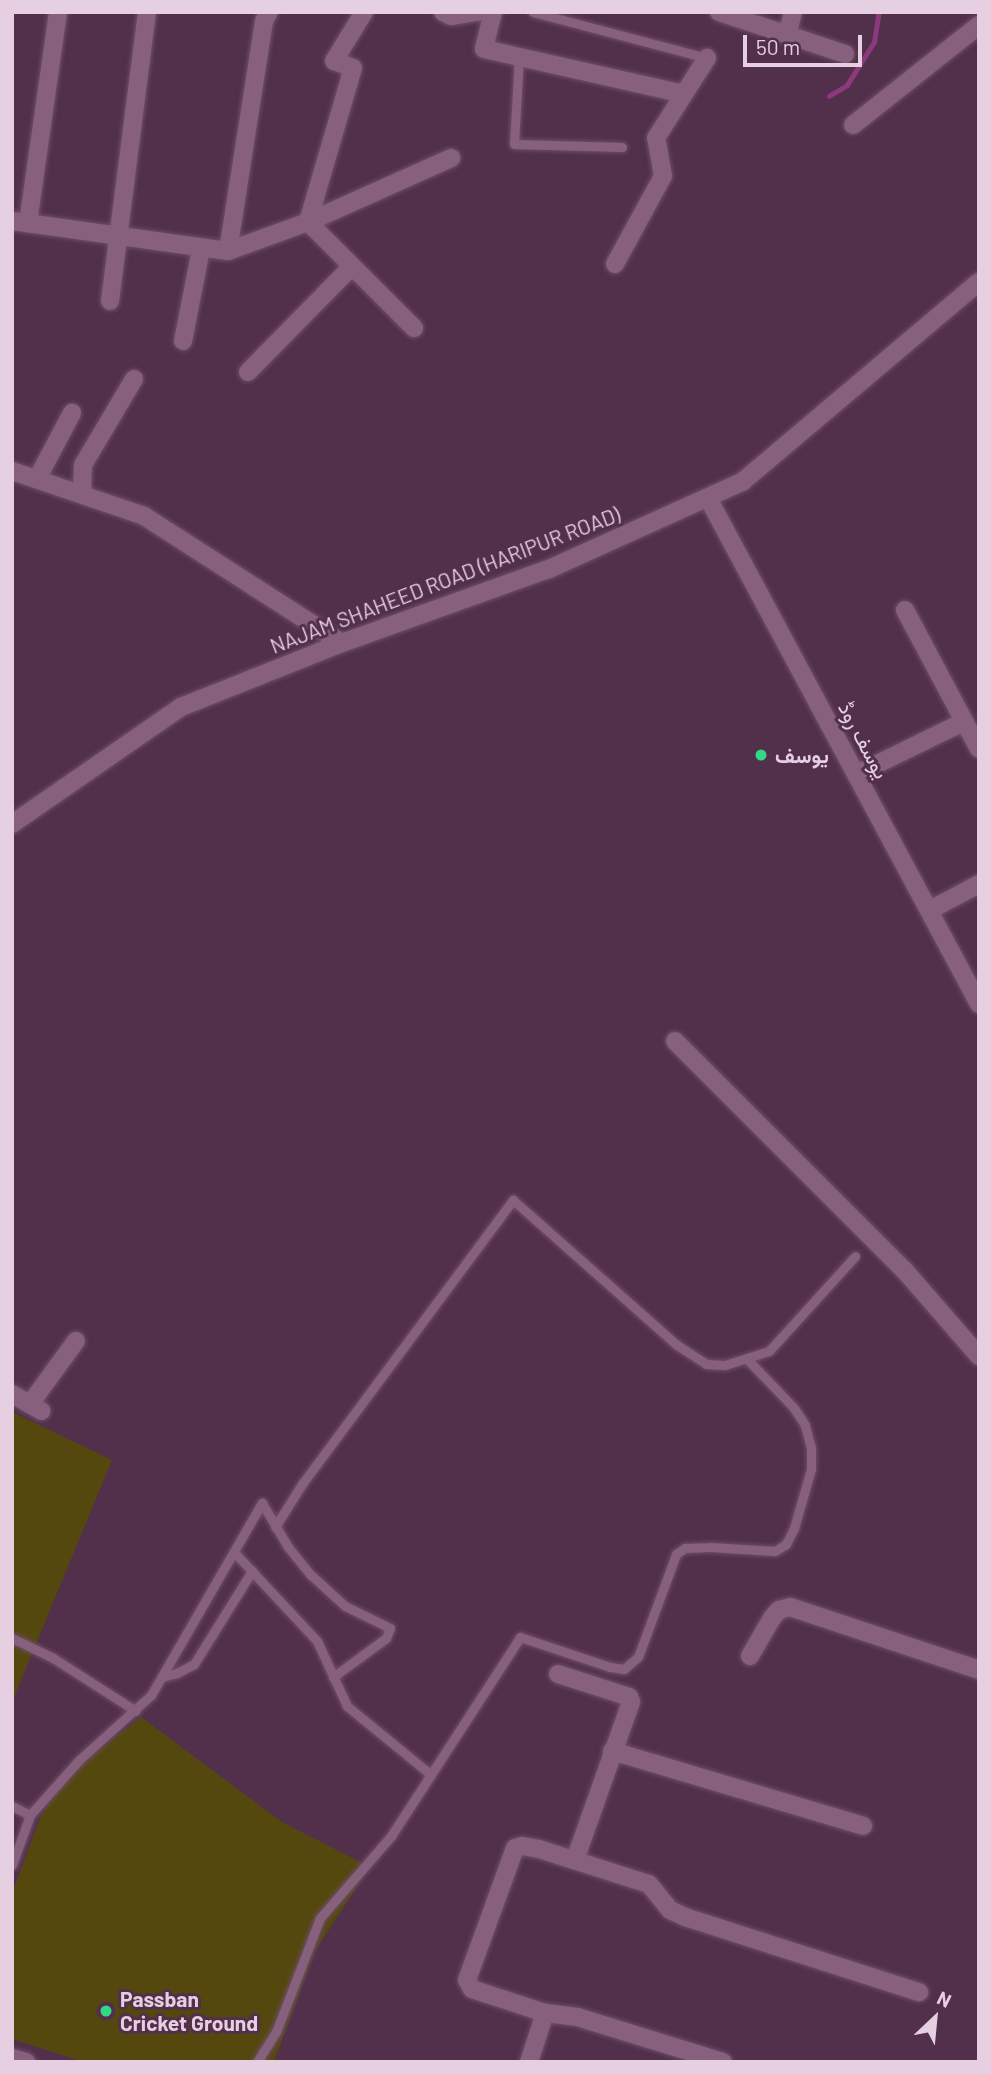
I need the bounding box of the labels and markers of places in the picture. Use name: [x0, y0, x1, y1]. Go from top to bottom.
place label: یوسف: [775, 742, 829, 768]
marker: یوسف: [753, 747, 769, 763]
place label: Passban Cricket Ground: [120, 1986, 258, 2036]
marker: Passban Cricket Ground: [98, 2003, 114, 2019]

